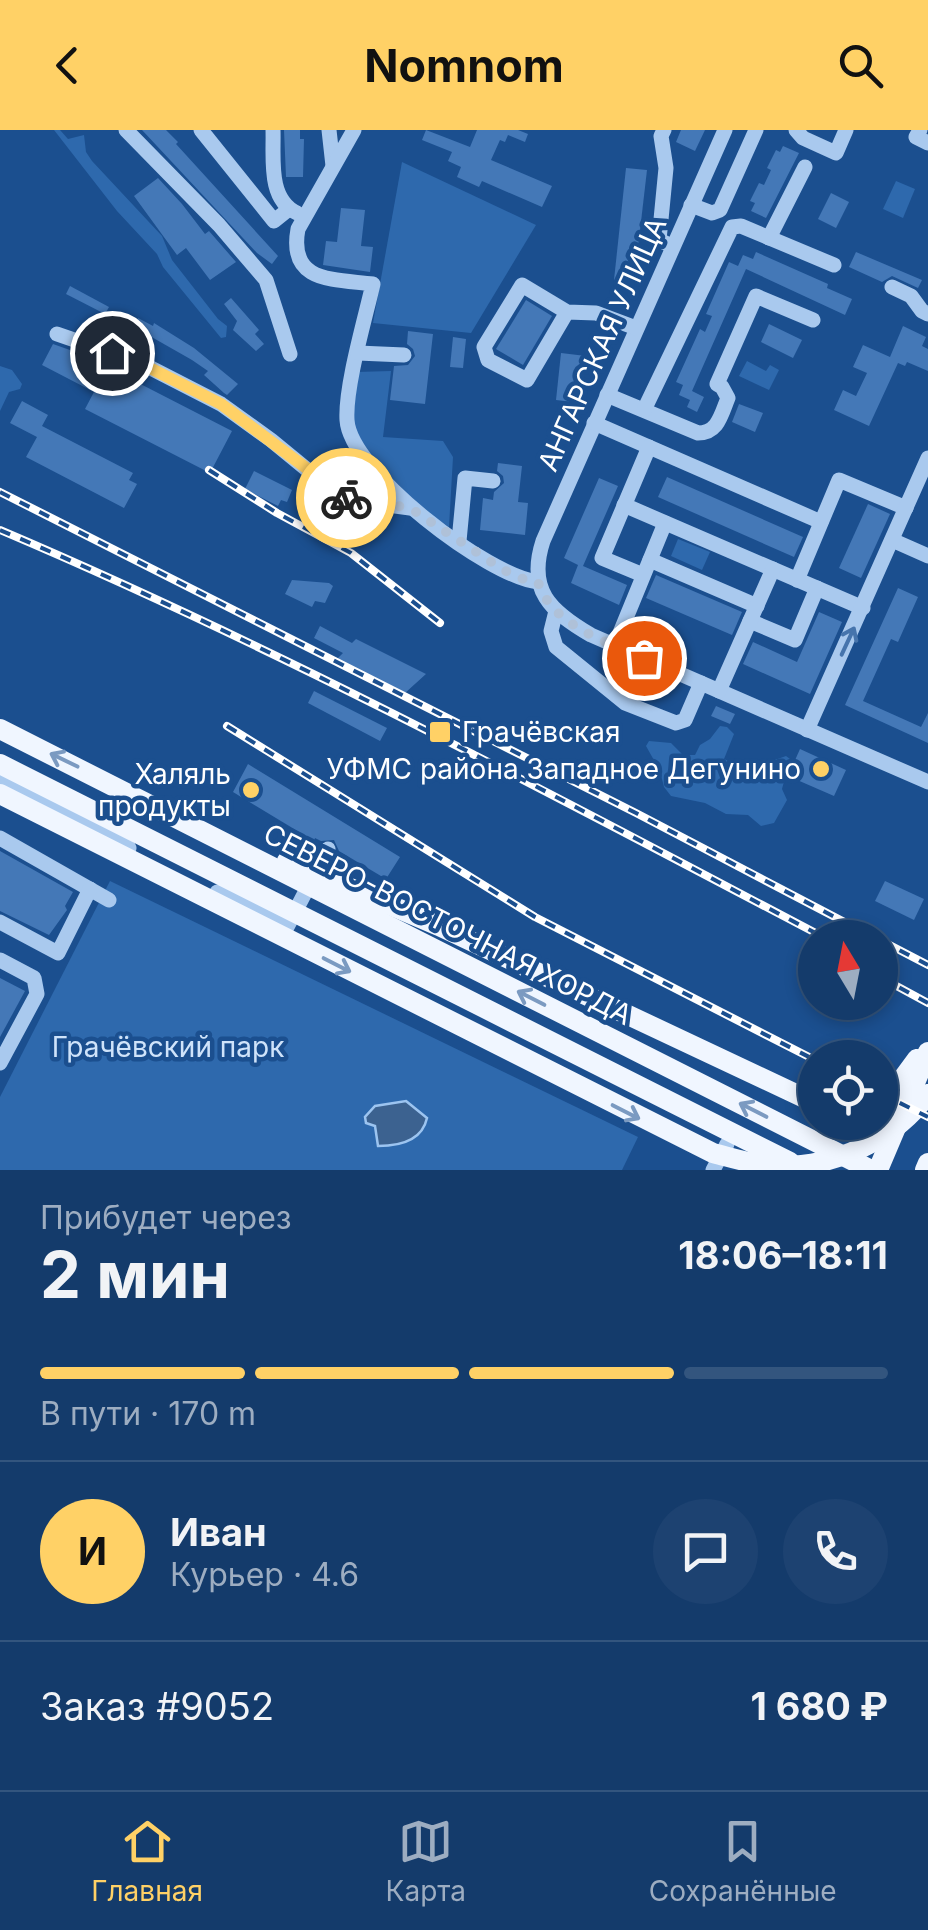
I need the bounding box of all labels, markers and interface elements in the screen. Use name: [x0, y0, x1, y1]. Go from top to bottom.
icon: back: [40, 38, 95, 93]
text: Nomnom: [364, 38, 564, 93]
icon: search: [833, 38, 888, 93]
street label: АНГАРСКАЯ УЛИЦА: [531, 212, 673, 476]
pin: [70, 311, 155, 396]
icon: home: [85, 326, 140, 381]
courier: [296, 448, 396, 548]
icon: bike: [319, 471, 374, 526]
pin: [602, 616, 687, 701]
one-way arrow: [839, 627, 858, 657]
icon: bag: [617, 631, 672, 686]
place label: Грачёвская: [462, 715, 620, 749]
marker: Грачёвская: [427, 719, 453, 745]
one-way arrow: [50, 750, 80, 769]
place label: УФМС района Западное Дегунино: [326, 752, 801, 786]
place label: Халяль продукты: [98, 757, 231, 823]
marker: УФМС района Западное Дегунино: [810, 758, 832, 780]
marker: Халяль продукты: [240, 779, 262, 801]
street label: СЕВЕРО-ВОСТОЧНАЯ ХОРДА: [258, 816, 638, 1032]
north arrow: [798, 920, 898, 1020]
map controls: [798, 920, 898, 1140]
one-way arrow: [321, 956, 351, 975]
one-way arrow: [517, 988, 547, 1007]
park label: Грачёвский парк: [52, 1030, 284, 1064]
button: locate: [798, 1040, 898, 1140]
one-way arrow: [739, 1100, 769, 1119]
one-way arrow: [611, 1103, 641, 1122]
text: Прибудет через: [40, 1198, 292, 1237]
text: 18:06–18:11: [678, 1232, 888, 1278]
text: 2 мин: [40, 1235, 230, 1314]
text: В пути · 170 m: [40, 1394, 256, 1433]
button: chat: [653, 1499, 758, 1604]
button: phone: [783, 1499, 888, 1604]
text: Иван: [170, 1509, 267, 1555]
text: И: [78, 1528, 107, 1574]
text: Курьер · 4.6: [170, 1555, 359, 1594]
text: Заказ #9052: [40, 1683, 274, 1729]
text: 1 680 ₽: [750, 1683, 888, 1729]
tab: Главная: [91, 1814, 203, 1908]
tab: Карта: [386, 1814, 466, 1908]
tab: Сохранённые: [649, 1814, 837, 1908]

